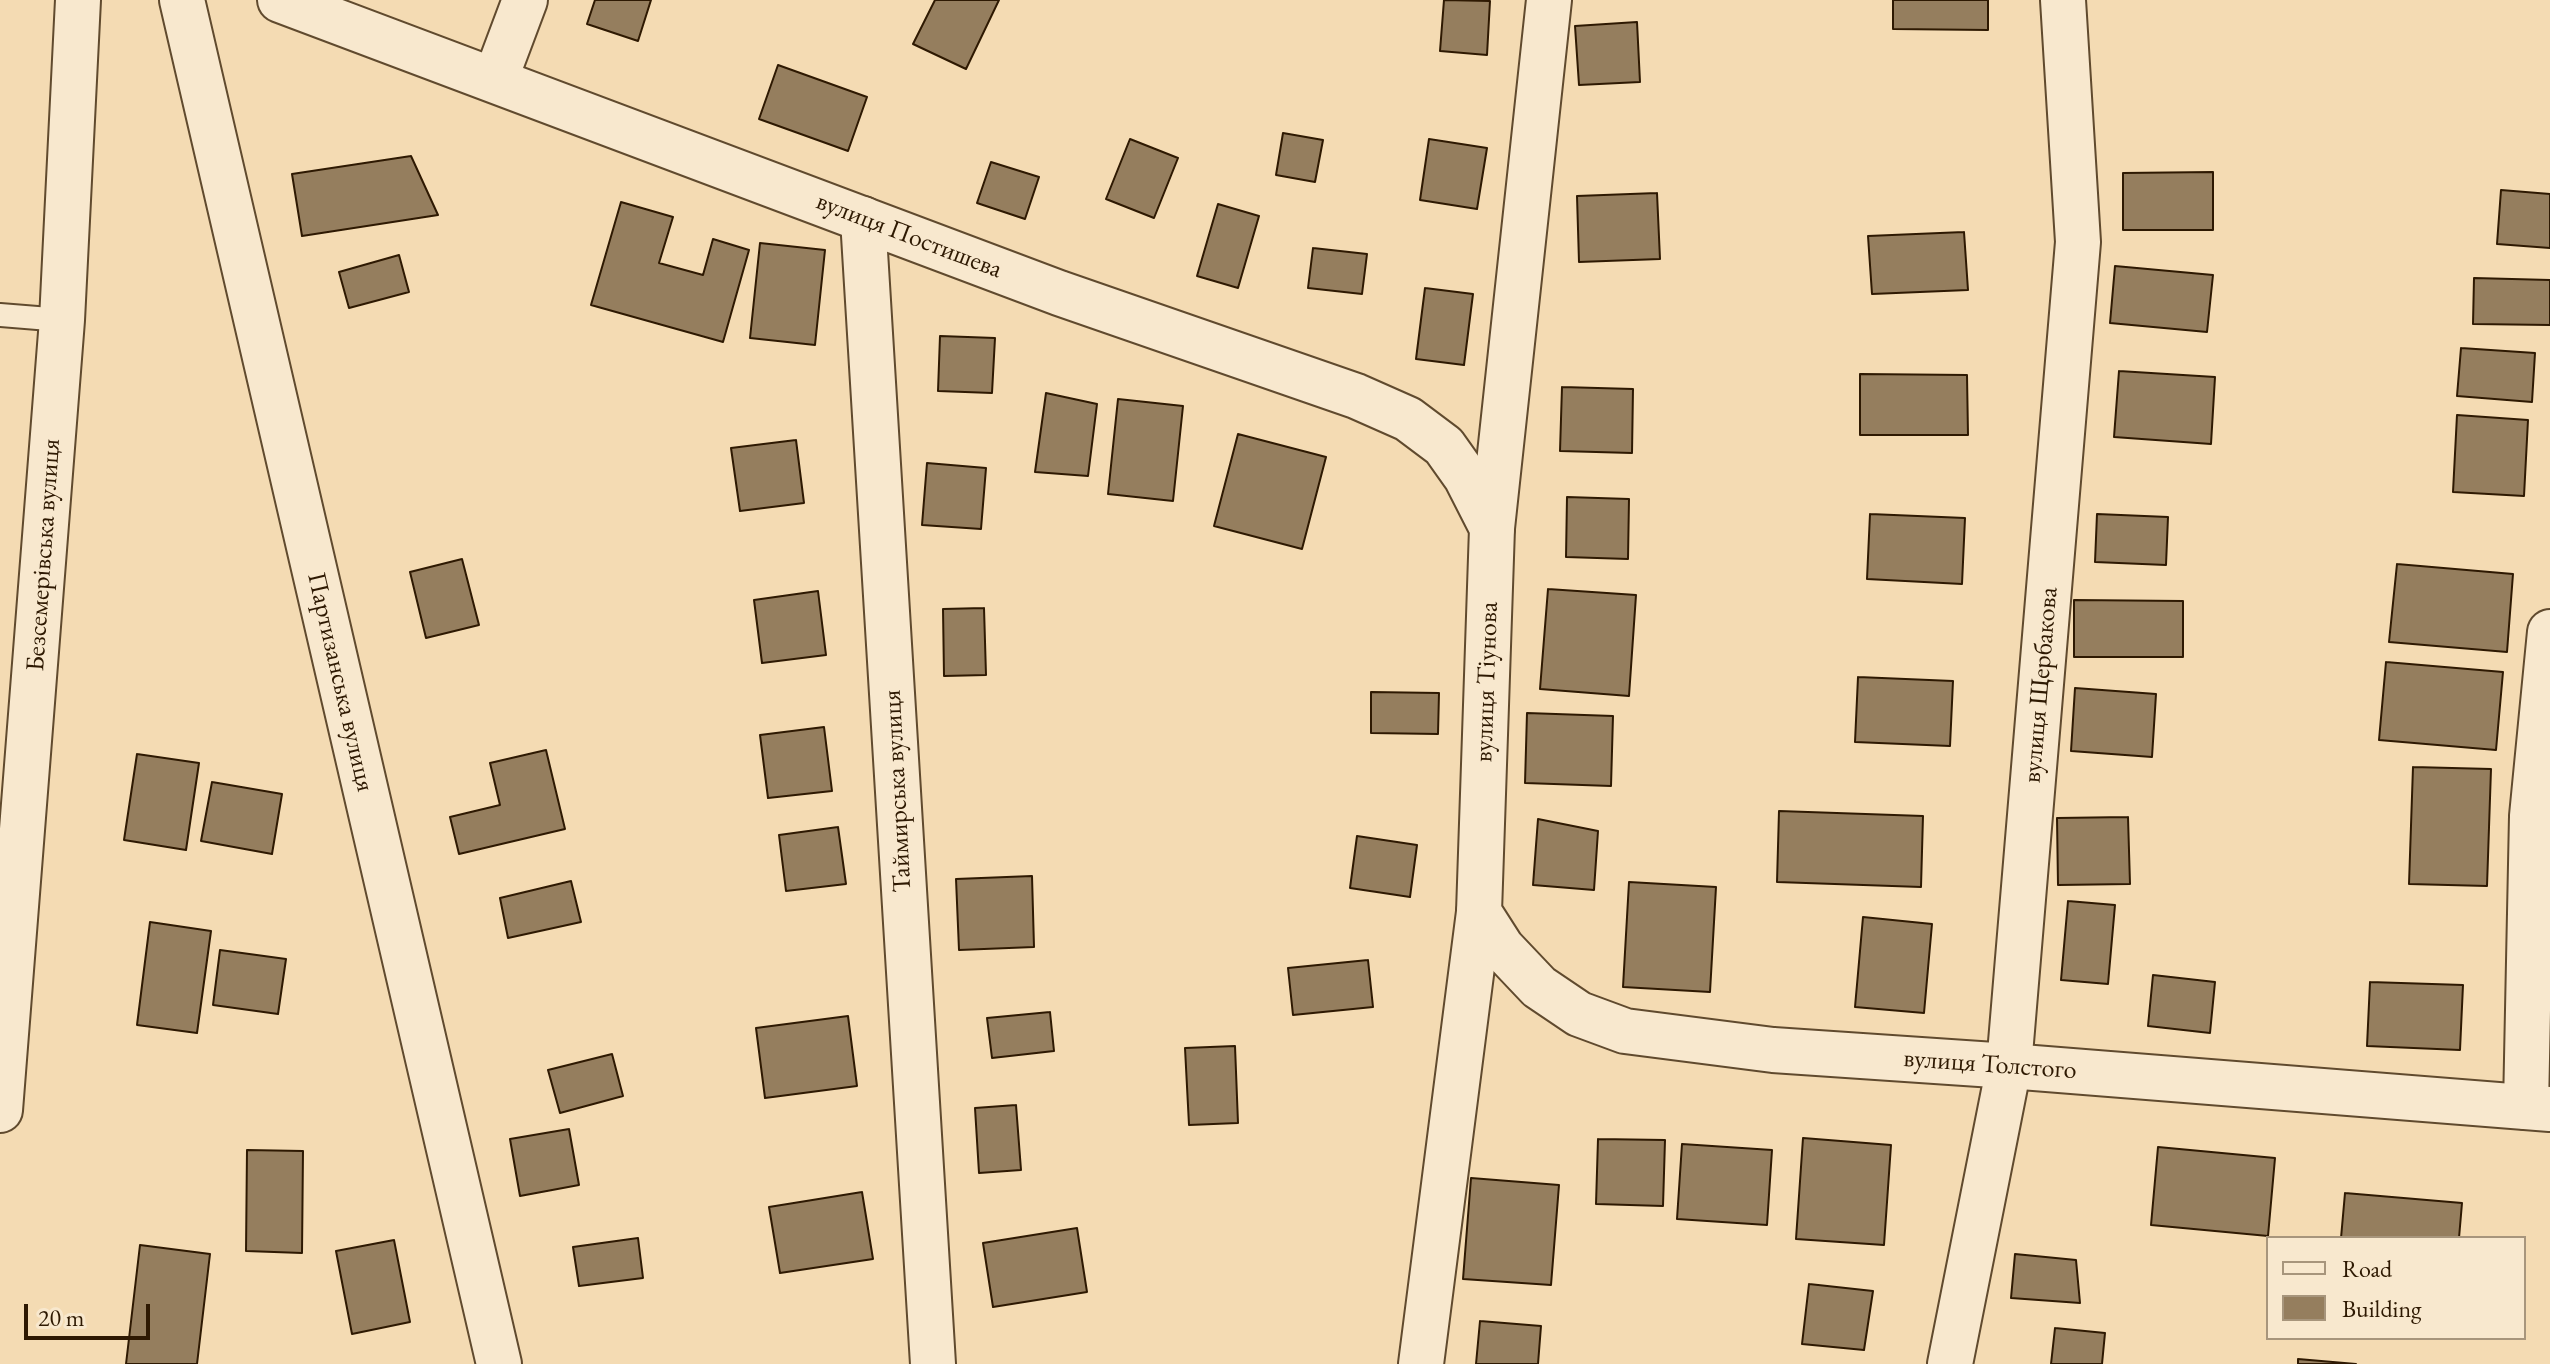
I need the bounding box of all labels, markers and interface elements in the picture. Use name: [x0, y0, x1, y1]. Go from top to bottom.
street label: вулиця Постишева: [812, 186, 1006, 286]
street label: Безсемерівська вулиця: [20, 438, 68, 672]
street label: Партизанська вулиця: [300, 569, 380, 795]
street label: вулиця Щербакова: [2017, 586, 2065, 784]
street label: вулиця Тіунова: [1469, 601, 1505, 763]
street label: Таймирська вулиця: [877, 689, 919, 893]
street label: вулиця Толстого: [1902, 1043, 2078, 1087]
legend: [2266, 1236, 2526, 1340]
text: Road: [2342, 1253, 2392, 1284]
scale bar: [28, 1288, 154, 1338]
text: Building: [2342, 1293, 2422, 1324]
text: 20 m: [38, 1302, 85, 1333]

